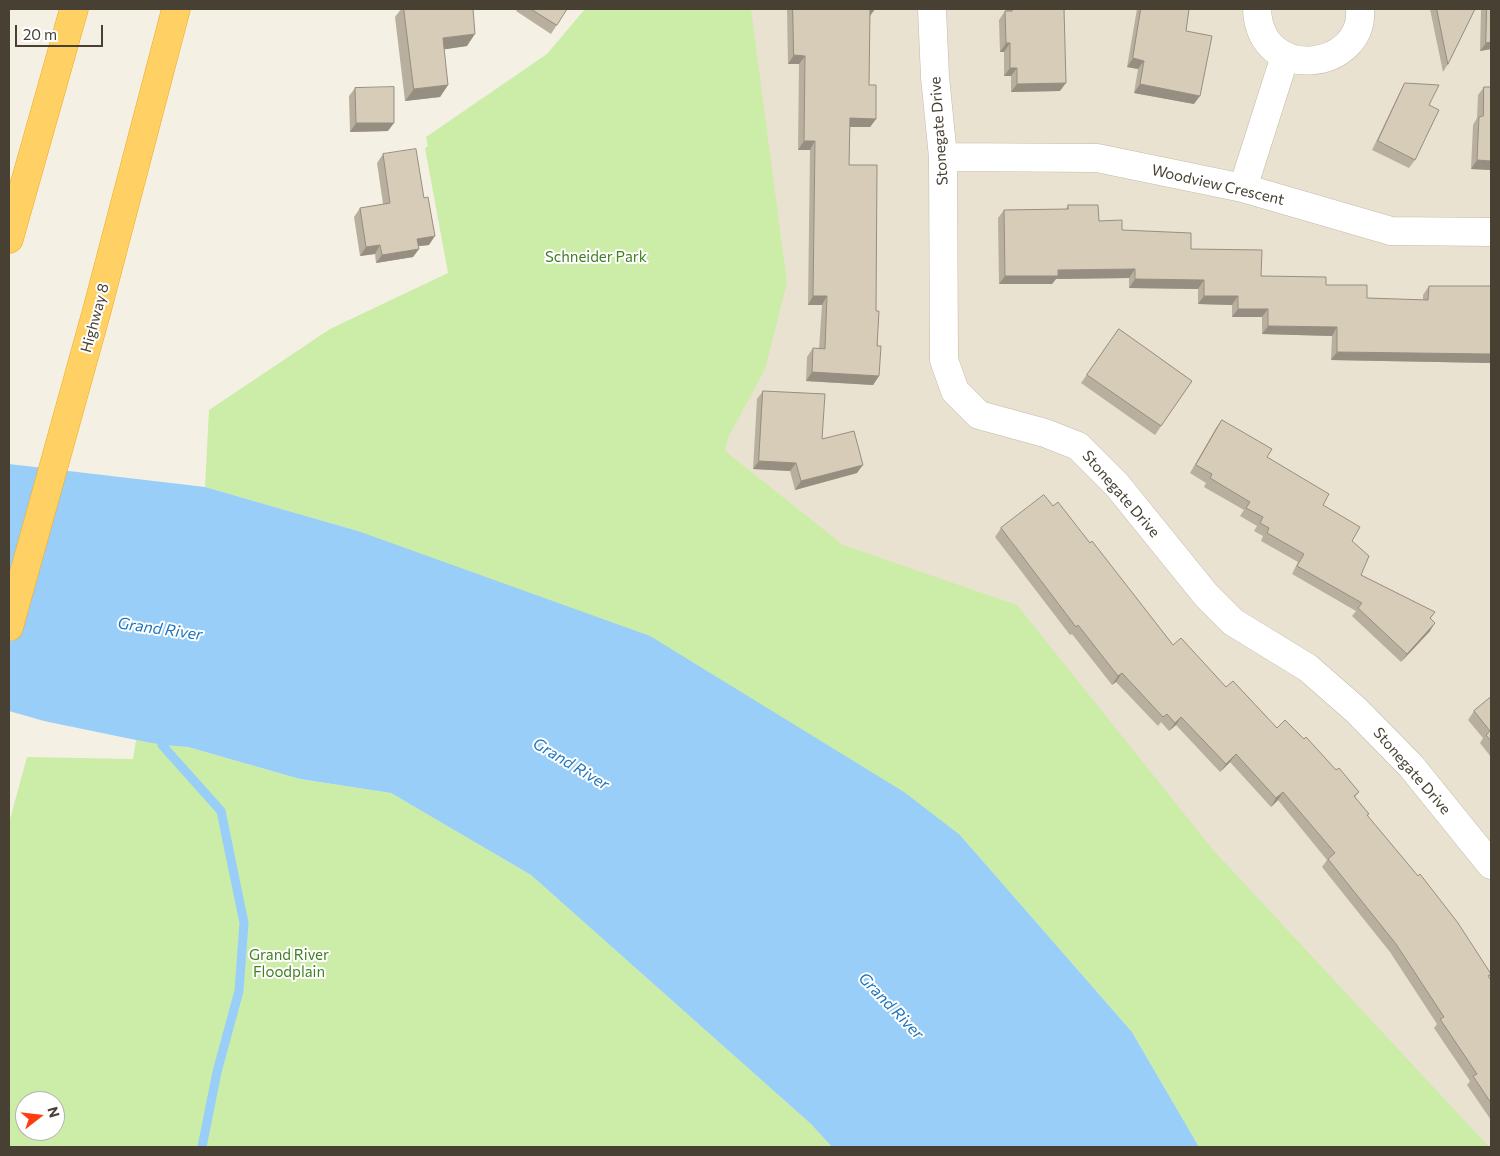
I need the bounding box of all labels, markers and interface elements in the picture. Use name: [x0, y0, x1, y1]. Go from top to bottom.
scale bar: [18, 15, 105, 47]
text: 20 m: [23, 25, 57, 43]
street label: Stonegate Drive: [926, 76, 952, 186]
street label: Woodview Crescent: [1150, 161, 1286, 209]
park label: Schneider Park: [545, 248, 647, 266]
street label: Highway 8: [77, 281, 113, 355]
street label: Stonegate Drive: [1078, 447, 1164, 541]
water label: Grand River: [116, 614, 204, 644]
street label: Stonegate Drive: [1369, 724, 1455, 818]
water label: Grand River: [529, 734, 613, 794]
park label: Grand River Floodplain: [249, 946, 329, 981]
water label: Grand River: [854, 969, 928, 1043]
north arrow: [15, 1091, 65, 1141]
text: N: [44, 1105, 64, 1119]

